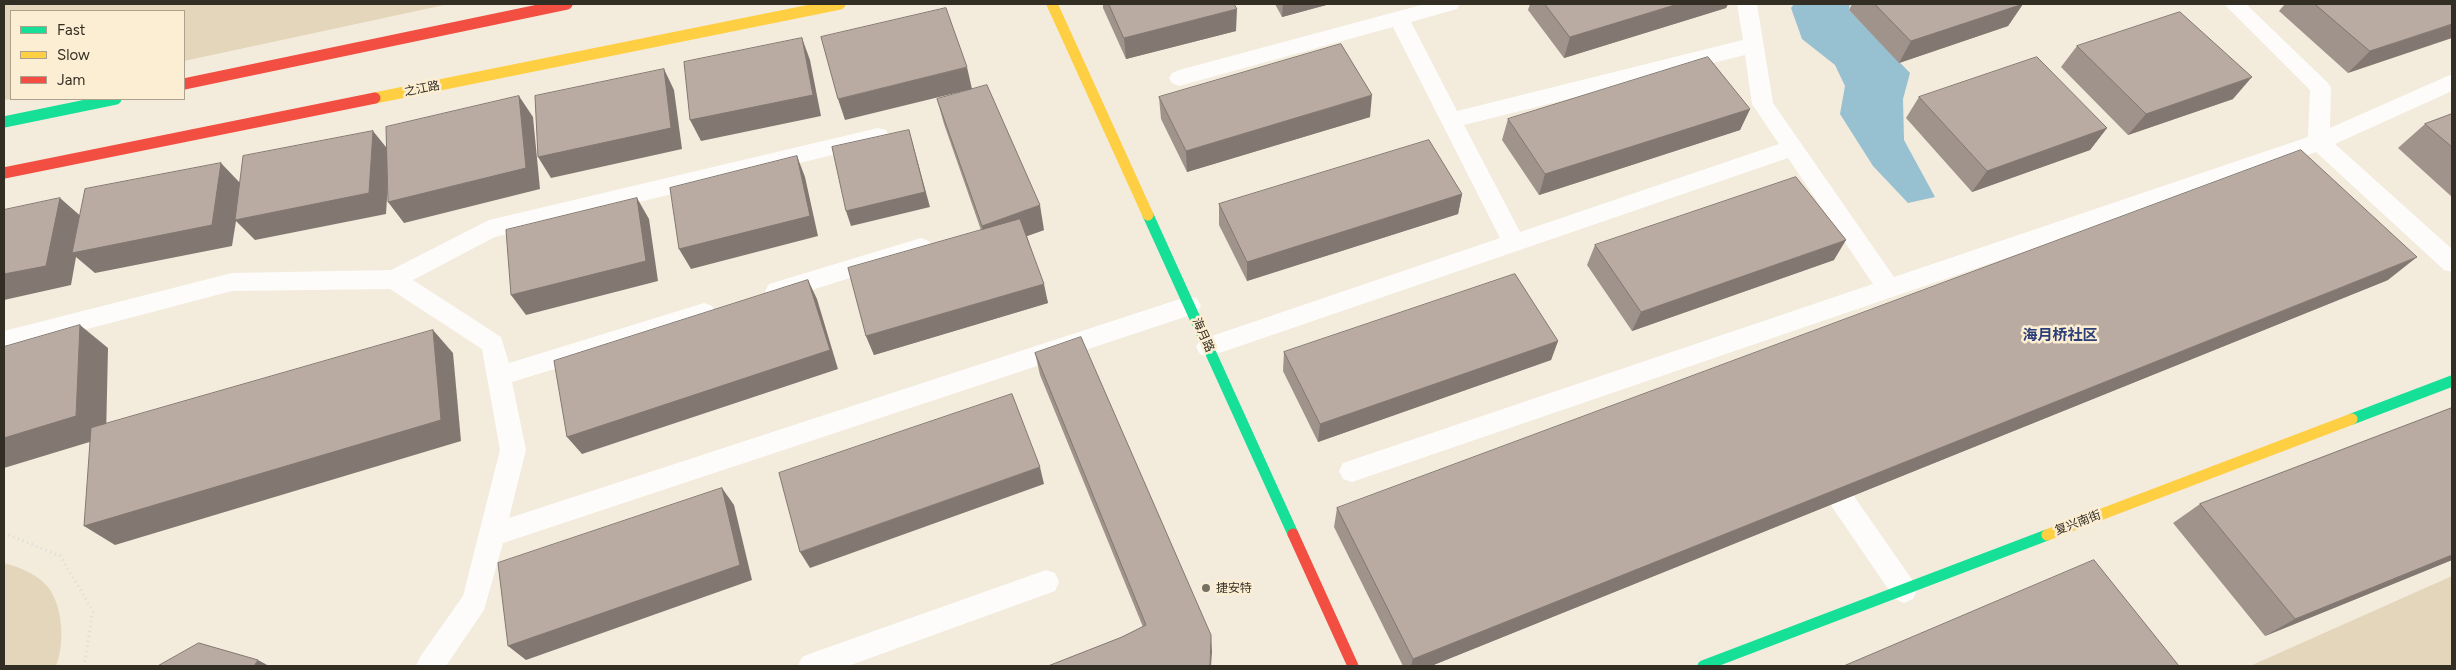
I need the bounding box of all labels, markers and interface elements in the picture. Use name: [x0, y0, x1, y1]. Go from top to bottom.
legend: [10, 10, 185, 100]
text: Fast: [57, 21, 85, 39]
text: Slow: [57, 46, 90, 64]
text: Jam: [57, 71, 85, 89]
street label: 之江路: [403, 78, 441, 100]
street label: 海月路: [1189, 316, 1217, 354]
district label: 海月桥社区: [2023, 327, 2097, 345]
street label: 复兴南街: [2053, 508, 2103, 538]
place label: 捷安特: [1216, 581, 1252, 595]
marker: 捷安特: [1200, 582, 1212, 594]

